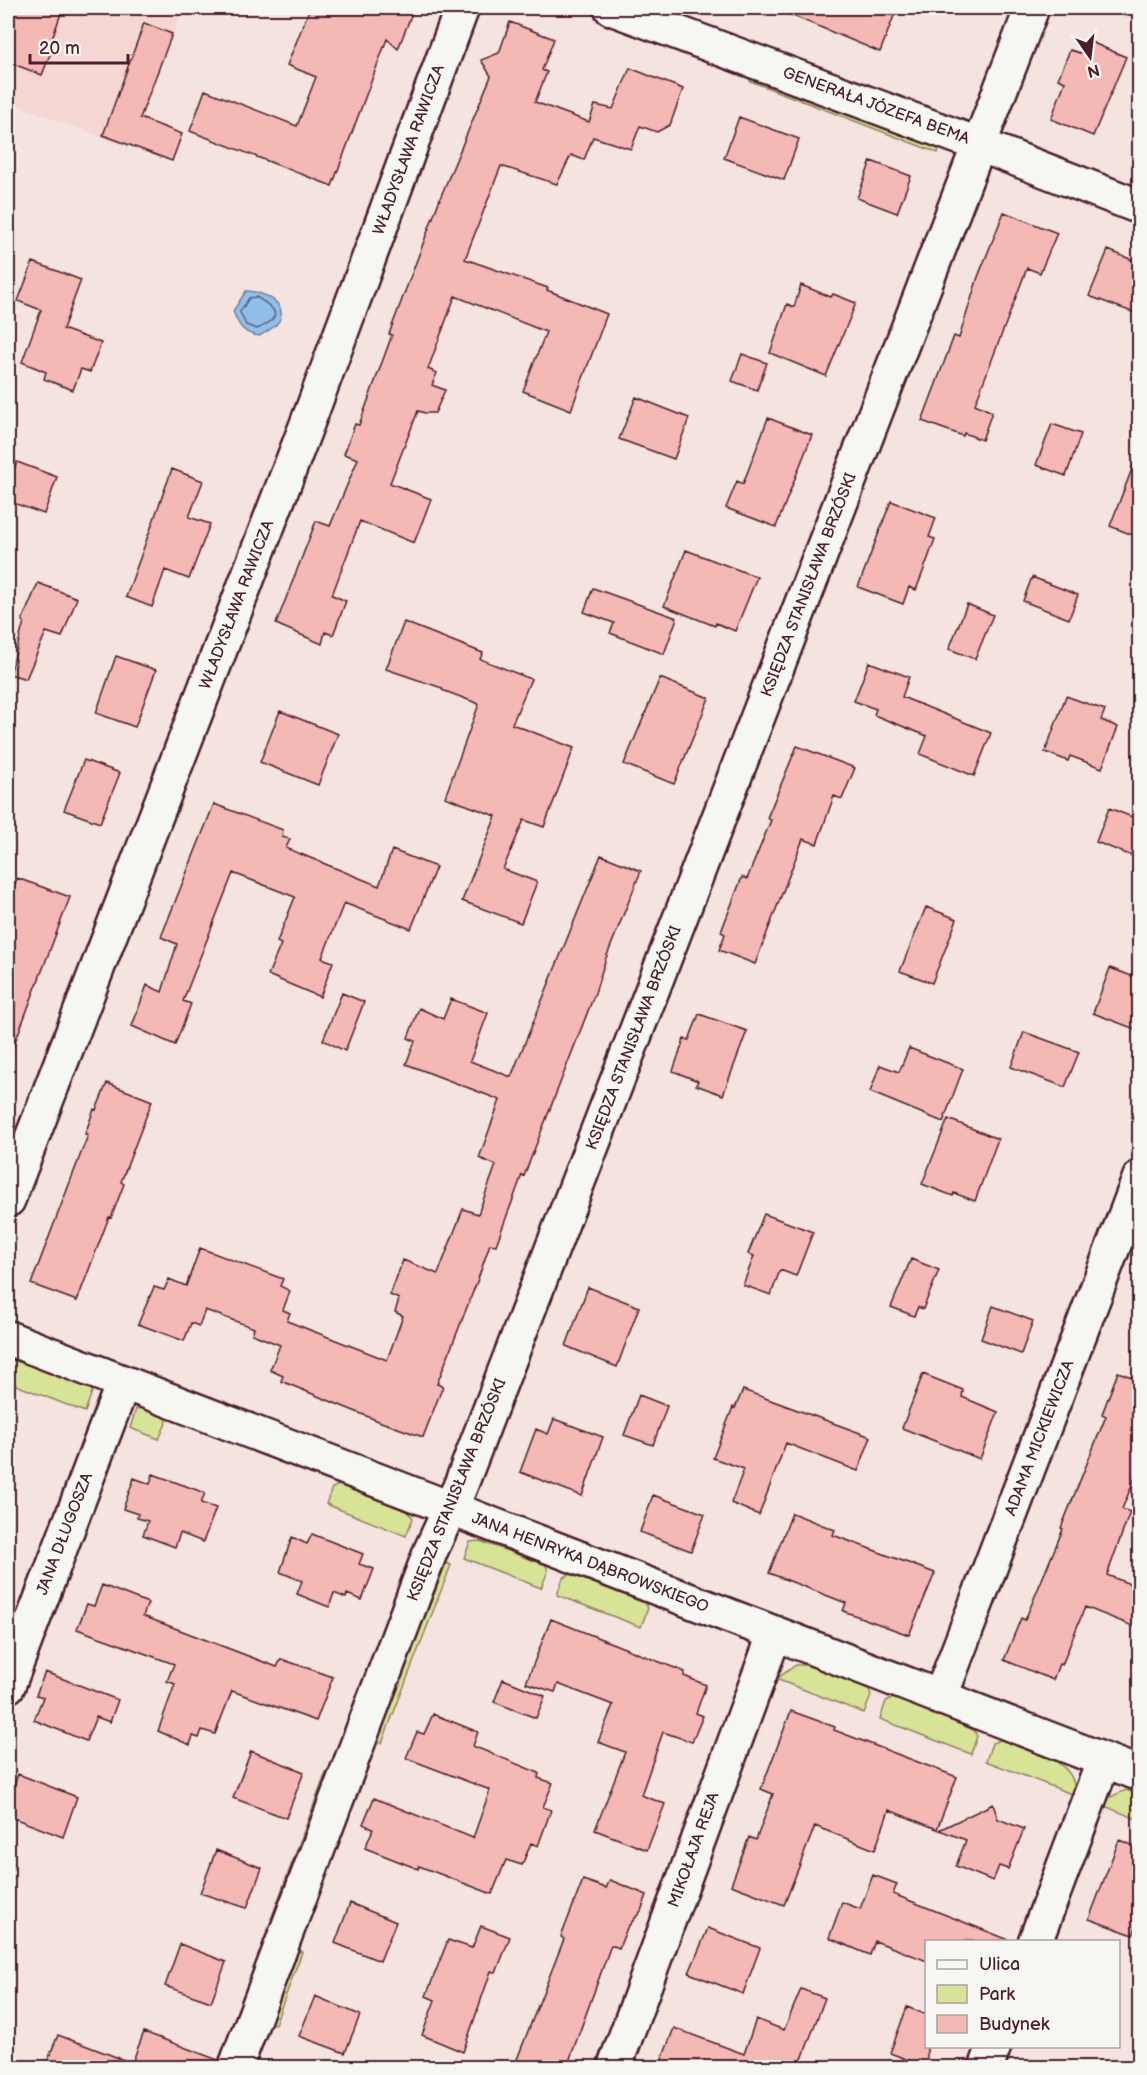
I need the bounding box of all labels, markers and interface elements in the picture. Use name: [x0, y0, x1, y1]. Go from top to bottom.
scale bar: [30, 27, 128, 65]
north arrow: [1060, 27, 1120, 87]
text: 20 m: [39, 38, 80, 59]
text: N: [1085, 59, 1101, 81]
street label: GENERAŁA JÓZEFA BEMA: [780, 61, 973, 149]
street label: WŁADYSŁAWA RAWICZA: [369, 62, 449, 238]
street label: KSIĘDZA STANISŁAWA BRZÓSKI: [756, 470, 861, 700]
street label: WŁADYSŁAWA RAWICZA: [196, 517, 278, 692]
street label: KSIĘDZA STANISŁAWA BRZÓSKI: [581, 923, 686, 1153]
street label: ADAMA MICKIEWICZA: [1002, 1357, 1079, 1518]
street label: KSIĘDZA STANISŁAWA BRZÓSKI: [402, 1375, 510, 1604]
street label: JANA DŁUGOSZA: [33, 1470, 97, 1598]
street label: JANA HENRYKA DĄBROWSKIEGO: [469, 1509, 711, 1617]
street label: MIKOŁAJA REJA: [664, 1790, 724, 1910]
legend: [925, 1940, 1120, 2048]
text: Ulica: [979, 1954, 1020, 1975]
text: Park: [979, 1984, 1015, 2005]
text: Budynek: [979, 2014, 1050, 2035]

